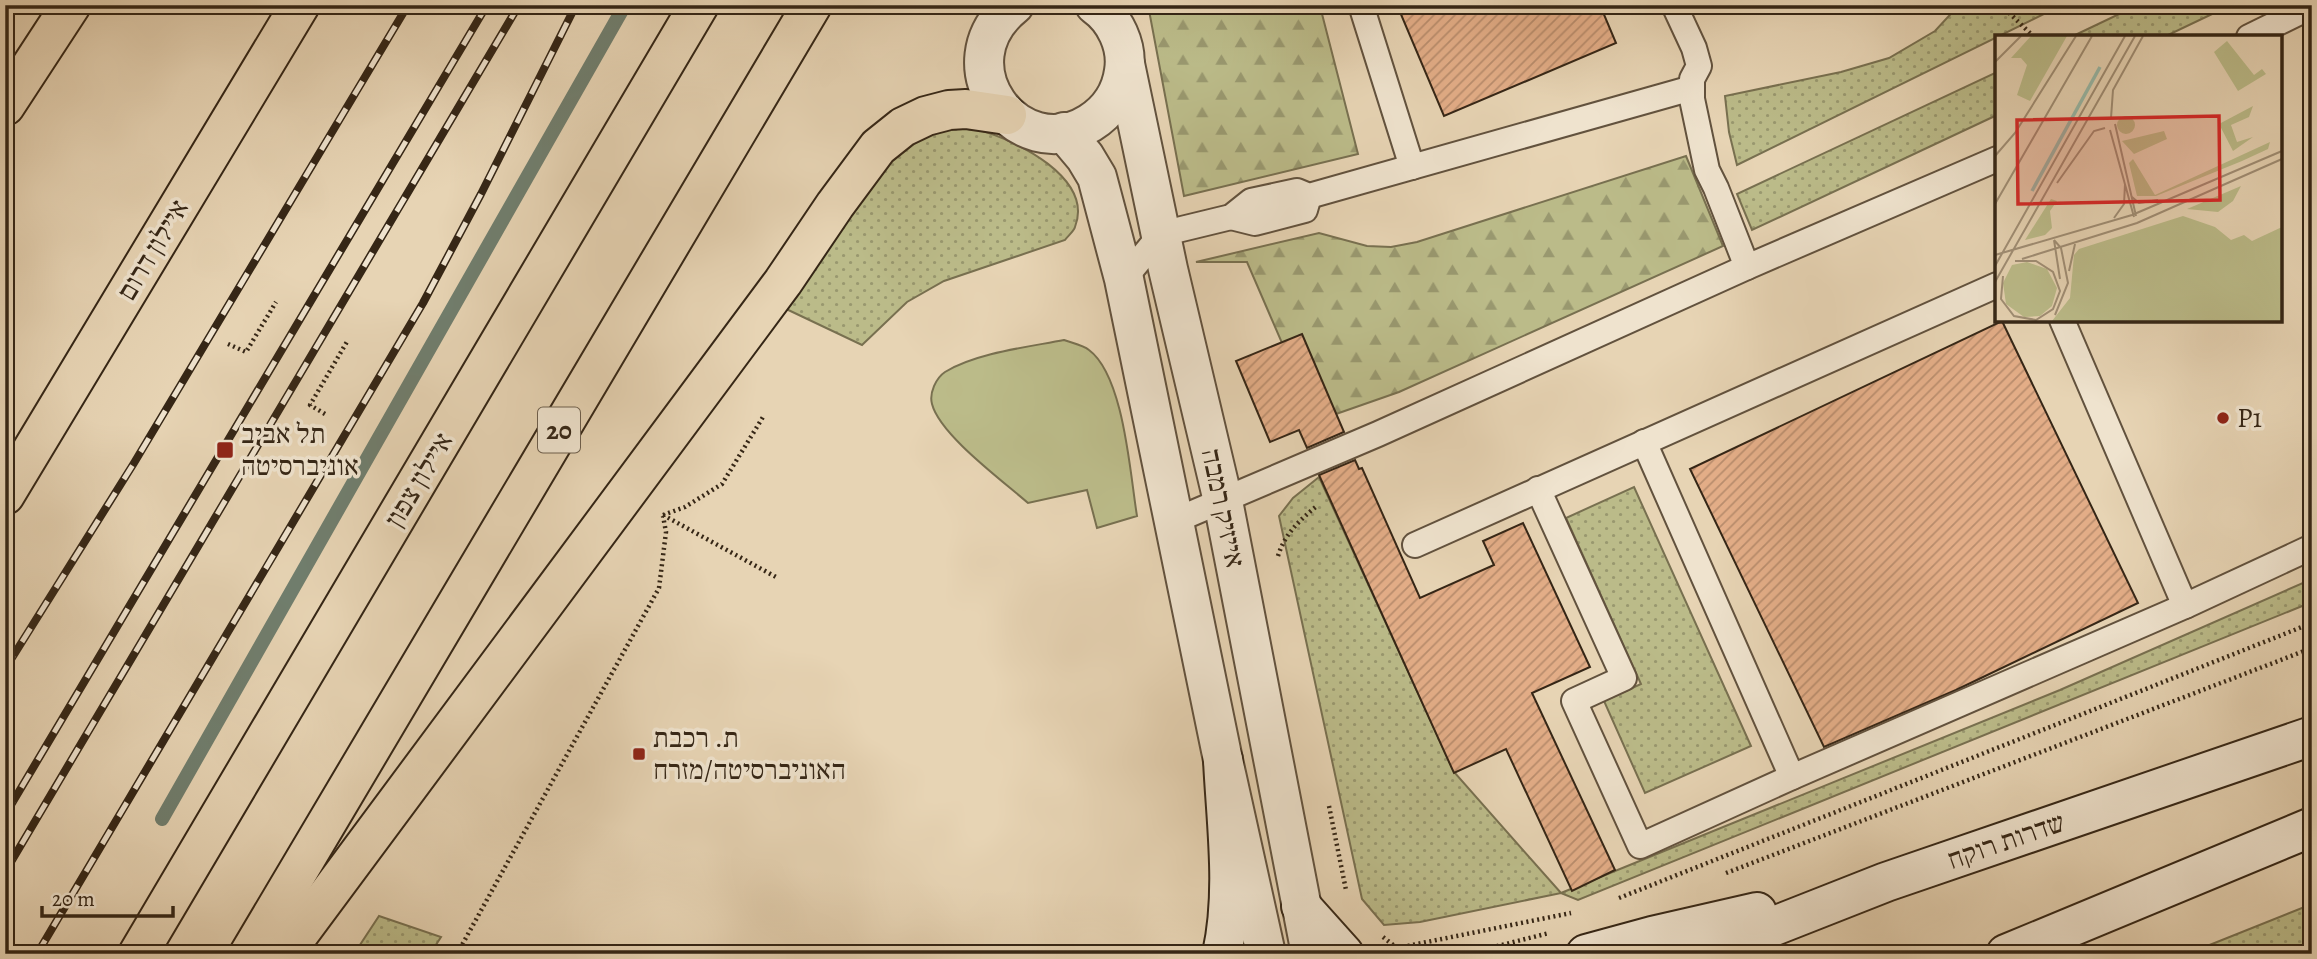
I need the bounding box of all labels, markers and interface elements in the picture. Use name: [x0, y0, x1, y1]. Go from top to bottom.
inset map: [1995, 35, 2282, 322]
street label: איילון דרום: [108, 192, 198, 308]
place label: P1: [2237, 399, 2262, 437]
road number: 20: [538, 408, 580, 452]
marker: P1: [2215, 410, 2231, 426]
place label: תל אביב אוניברסיטה: [241, 415, 359, 485]
street label: איילון צפון: [376, 425, 462, 535]
marker: תל אביב אוניברסיטה: [215, 440, 235, 460]
street label: אייזיק רמבה: [1192, 445, 1254, 571]
place label: ת. רכבת האוניברסיטה/מזרח: [653, 719, 846, 789]
marker: ת. רכבת האוניברסיטה/מזרח: [631, 746, 647, 762]
street label: שדרות רוקח: [1942, 803, 2070, 879]
scale bar: [42, 875, 173, 919]
text: 20 m: [52, 885, 95, 913]

